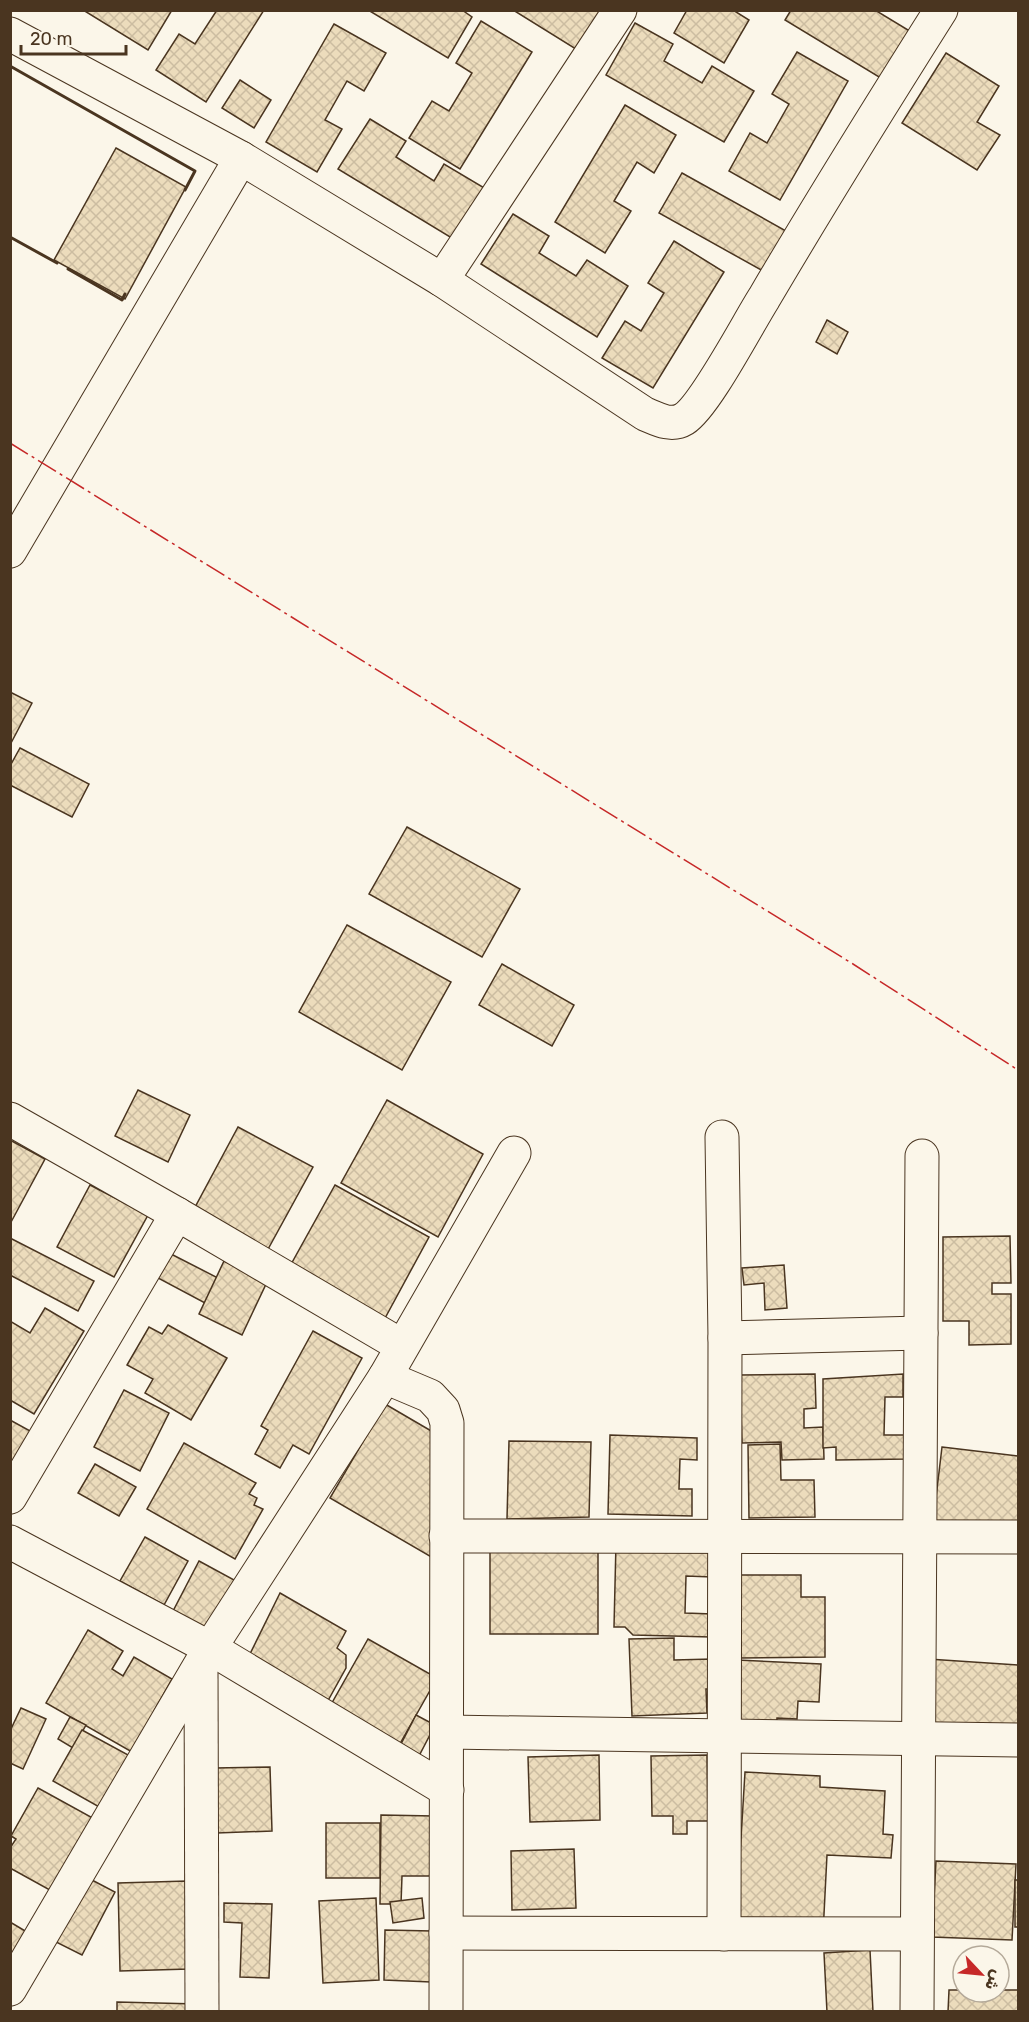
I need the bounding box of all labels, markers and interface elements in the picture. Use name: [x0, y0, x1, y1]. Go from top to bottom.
scale bar: [21, 18, 126, 56]
text: 20 m: [30, 28, 72, 50]
north arrow: [951, 1944, 1011, 2004]
text: ش: [981, 1967, 1007, 1994]

